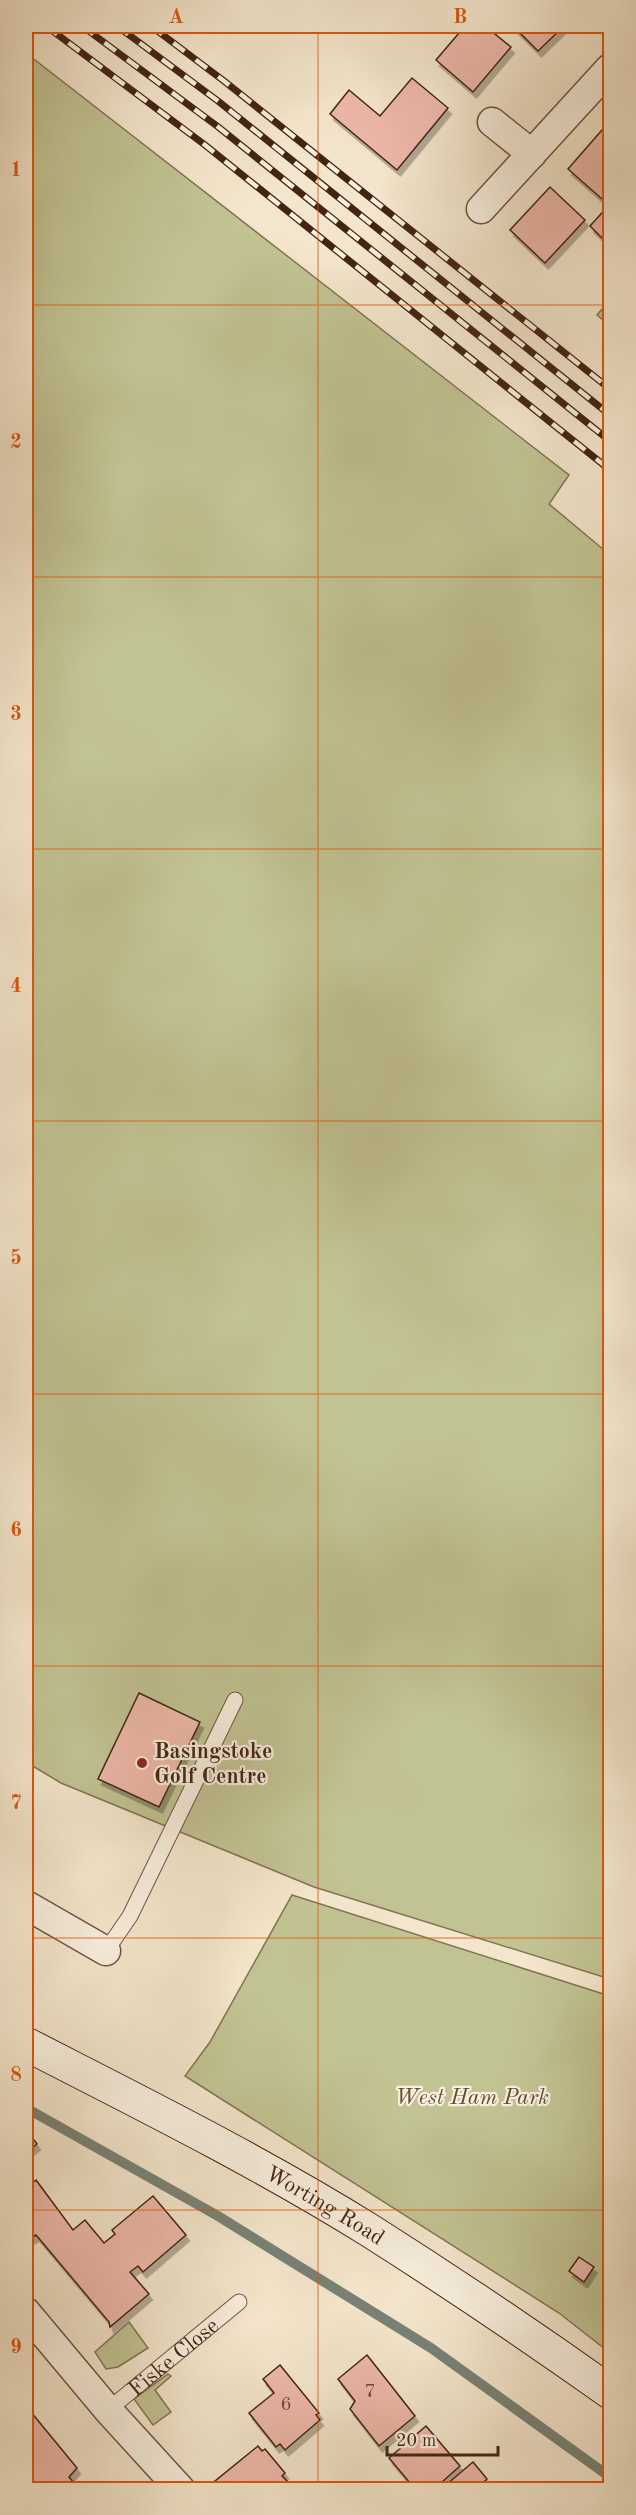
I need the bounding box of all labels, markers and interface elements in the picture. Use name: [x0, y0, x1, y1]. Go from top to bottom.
text: A: [168, 8, 184, 28]
text: B: [453, 8, 467, 28]
text: 1: [10, 161, 22, 181]
text: 2: [10, 433, 22, 453]
text: 3: [10, 705, 22, 725]
text: 4: [10, 977, 22, 997]
text: 5: [10, 1248, 22, 1269]
text: 6: [10, 1521, 22, 1541]
place label: Basingstoke Golf Centre: [154, 1741, 272, 1788]
marker: Basingstoke Golf Centre: [135, 1756, 149, 1770]
text: 7: [10, 1794, 22, 1814]
text: 8: [10, 2066, 22, 2086]
park label: West Ham Park: [395, 2087, 549, 2109]
street label: Worting Road: [261, 2163, 388, 2250]
street label: Fiske Close: [125, 2315, 223, 2401]
text: 9: [10, 2338, 22, 2358]
house number: 7: [364, 2382, 376, 2402]
house number: 6: [280, 2395, 292, 2415]
scale bar: [387, 2419, 498, 2457]
text: 20 m: [396, 2432, 436, 2450]

